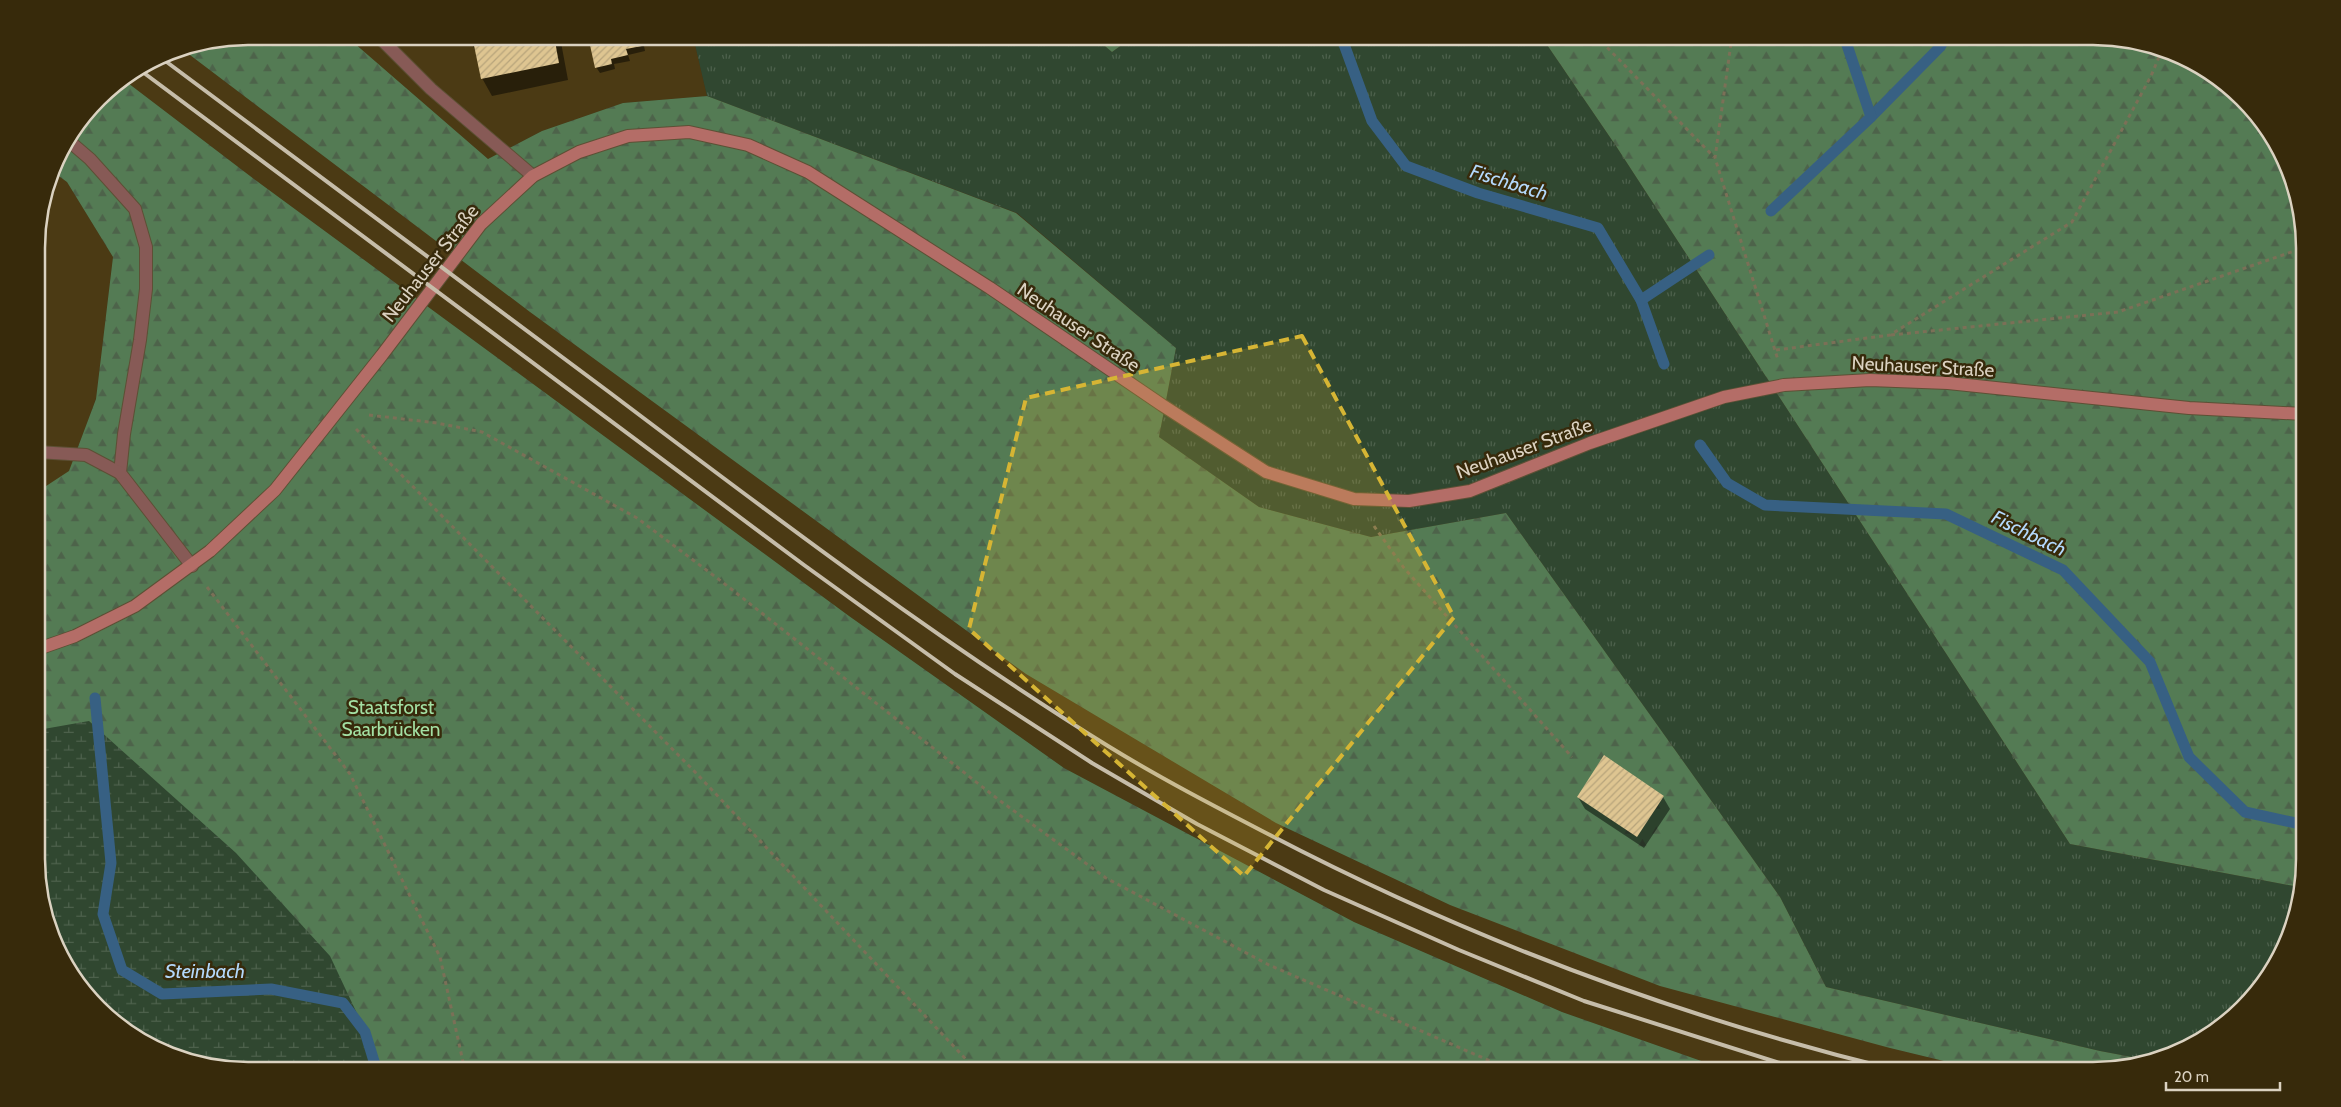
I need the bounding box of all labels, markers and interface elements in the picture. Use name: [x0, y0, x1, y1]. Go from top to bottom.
water label: Fischbach: [1467, 159, 1551, 205]
street label: Neuhauser Straße: [377, 200, 484, 327]
street label: Neuhauser Straße: [1013, 278, 1145, 377]
street label: Neuhauser Straße: [1851, 351, 1995, 382]
street label: Neuhauser Straße: [1453, 413, 1595, 484]
water label: Fischbach: [1988, 505, 2070, 561]
park label: Staatsforst Saarbrücken: [342, 696, 440, 741]
water label: Steinbach: [165, 959, 245, 983]
scale bar: [2166, 1060, 2280, 1092]
text: 20 m: [2174, 1068, 2209, 1086]

